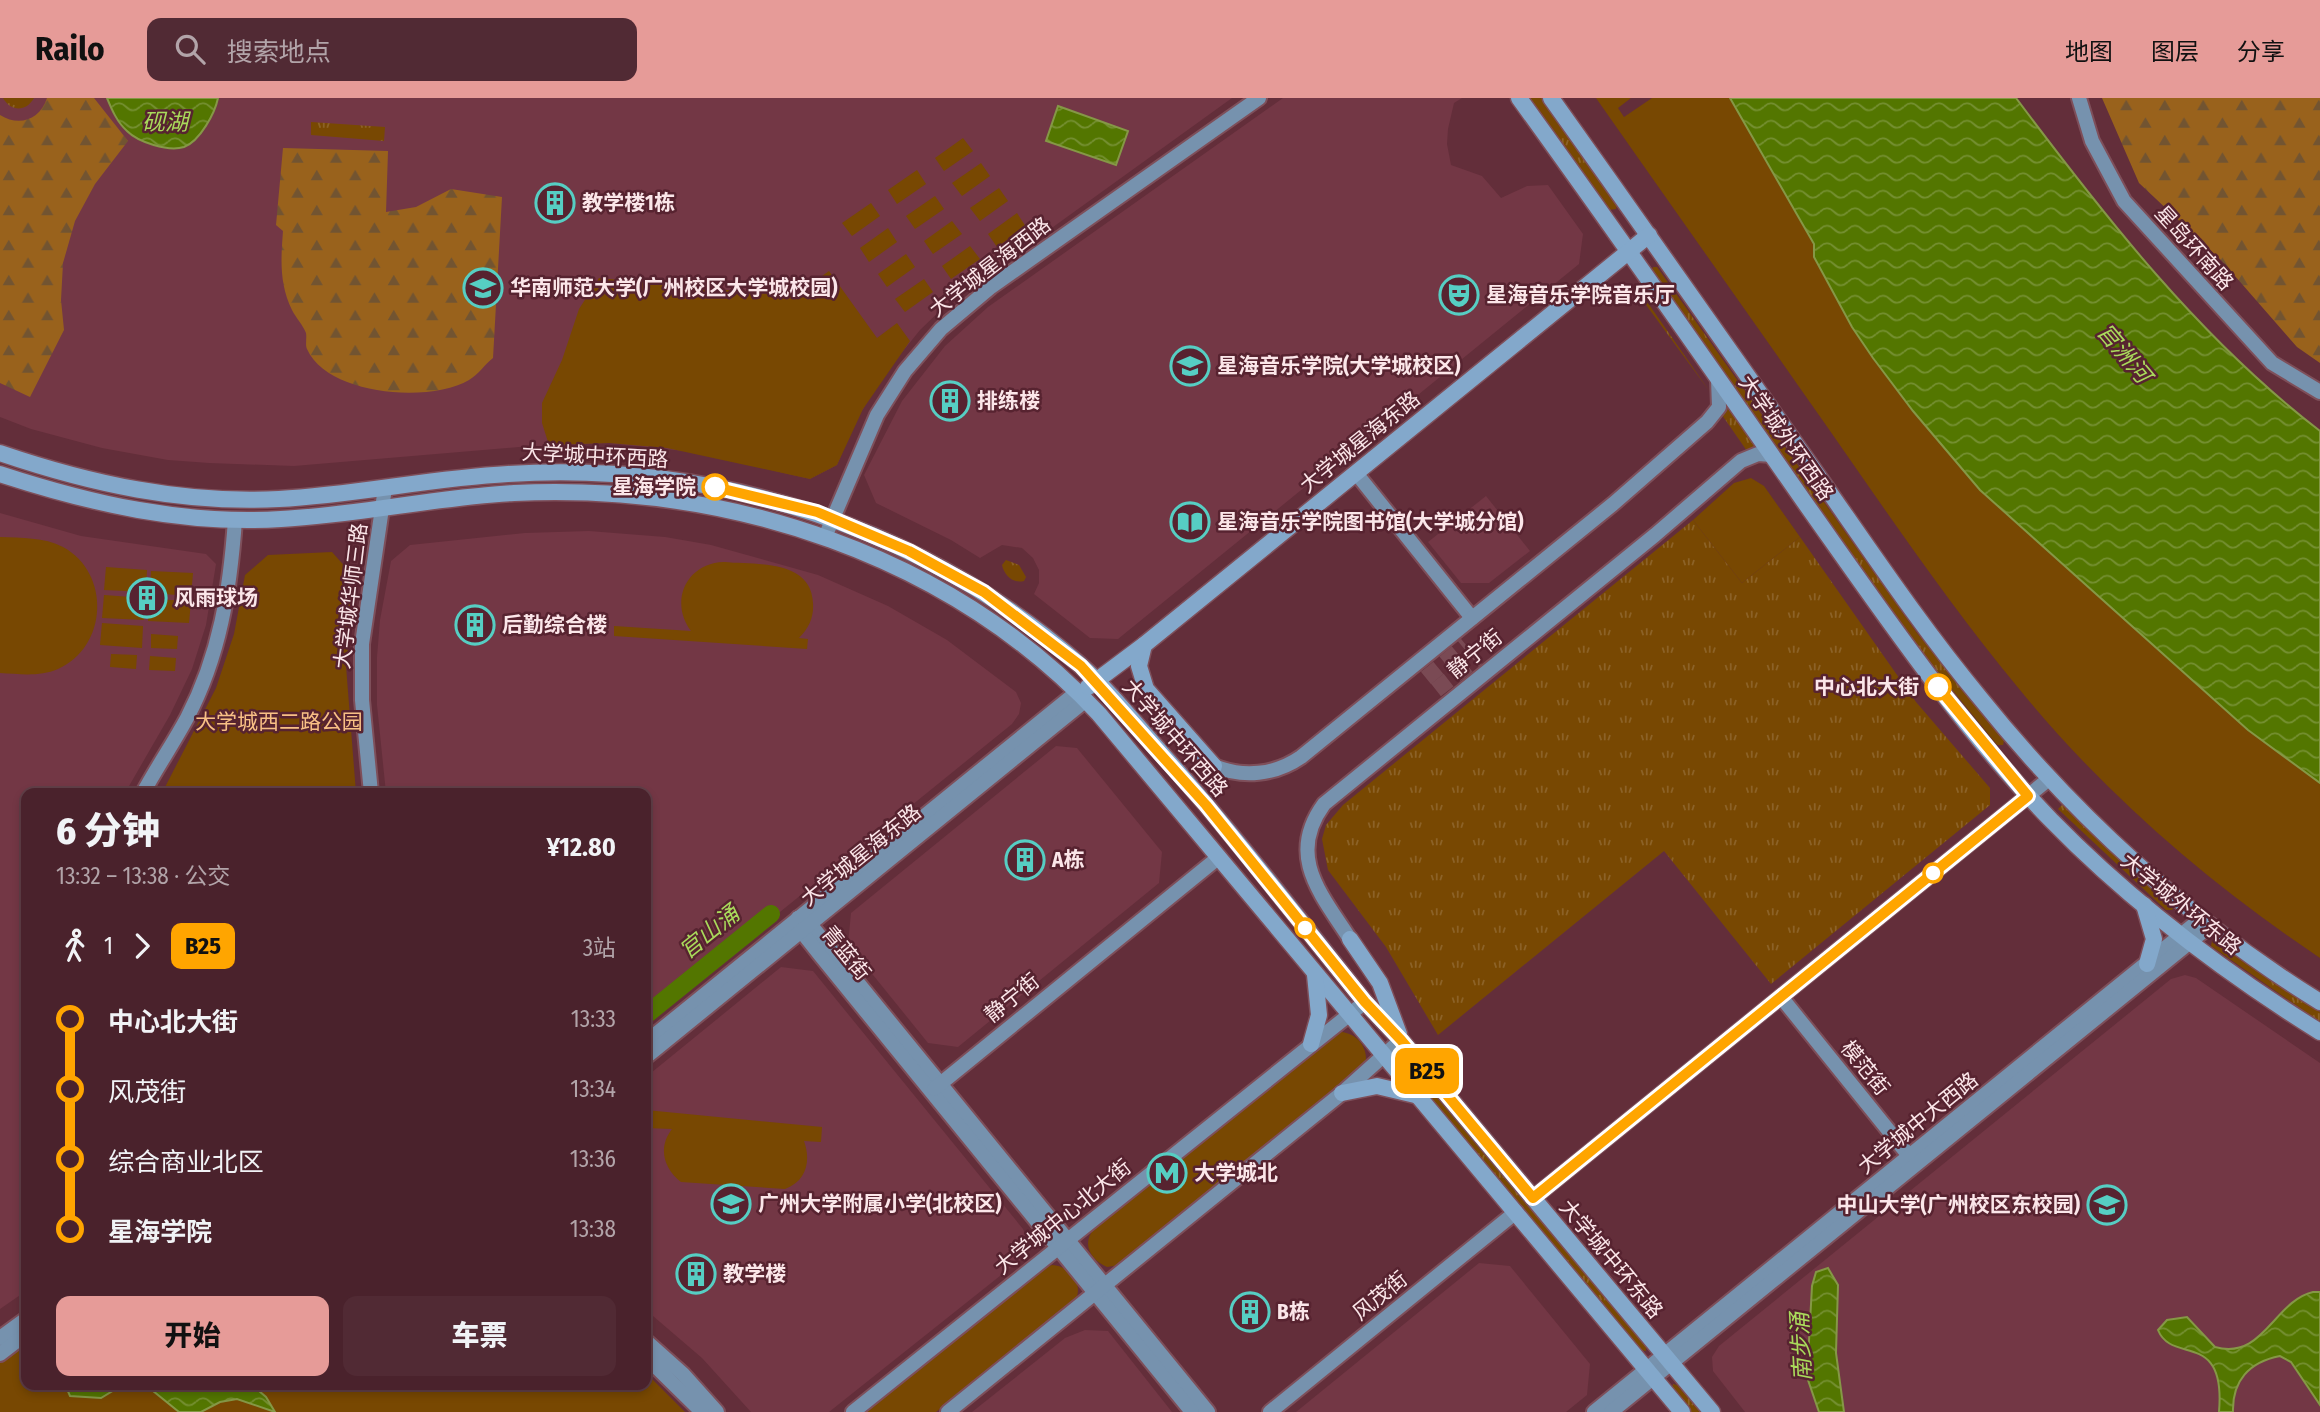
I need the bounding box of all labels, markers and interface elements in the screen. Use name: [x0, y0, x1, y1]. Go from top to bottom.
search box: [147, 18, 637, 81]
text: Railo: [35, 29, 105, 69]
icon: search: [171, 30, 209, 68]
text: 搜索地点: [227, 37, 331, 68]
text: 地图: [2065, 38, 2113, 66]
text: 图层: [2151, 38, 2199, 66]
text: 分享: [2237, 38, 2285, 66]
water label: 砚湖: [142, 108, 191, 136]
building icon: 教学楼1栋: [534, 182, 576, 224]
place label: 教学楼1栋: [582, 190, 675, 216]
street label: 星岛环南路: [2149, 200, 2239, 296]
street label: 大学城星海西路: [924, 212, 1056, 322]
school or university icon: 华南师范大学(广州校区大学城校园): [462, 267, 504, 309]
theatre icon: 星海音乐学院音乐厅: [1438, 274, 1480, 316]
place label: 华南师范大学(广州校区大学城校园): [510, 275, 838, 301]
place label: 星海音乐学院音乐厅: [1486, 282, 1675, 308]
water label: 官洲河: [2091, 318, 2159, 391]
school or university icon: 星海音乐学院(大学城校区): [1169, 345, 1211, 387]
place label: 星海音乐学院(大学城校区): [1217, 353, 1461, 379]
street label: 大学城外环西路: [1733, 370, 1839, 506]
building icon: 排练楼: [929, 380, 971, 422]
street label: 大学城星海东路: [1295, 386, 1425, 498]
place label: 排练楼: [977, 388, 1040, 414]
street label: 大学城中环西路: [521, 439, 669, 473]
place label: 星海学院: [612, 474, 696, 500]
marker: 星海学院: [702, 474, 728, 500]
library icon: 星海音乐学院图书馆(大学城分馆): [1169, 501, 1211, 543]
place label: 星海音乐学院图书馆(大学城分馆): [1217, 509, 1524, 535]
street label: 大学城华师三路: [329, 521, 373, 671]
building icon: 风雨球场: [126, 577, 168, 619]
place label: 风雨球场: [174, 585, 258, 611]
building icon: 后勤综合楼: [454, 604, 496, 646]
place label: 后勤综合楼: [502, 612, 607, 638]
street label: 静宁街: [1442, 624, 1508, 684]
street label: 大学城中环西路: [1117, 674, 1233, 802]
place label: 中心北大街: [1814, 674, 1919, 700]
marker: 中心北大街: [1925, 674, 1951, 700]
park label: 大学城西二路公园: [195, 709, 363, 735]
street label: 大学城星海东路: [796, 799, 926, 911]
text: 6 分钟: [56, 808, 160, 854]
text: ¥12.80: [546, 832, 616, 863]
building icon: A栋: [1004, 839, 1046, 881]
place label: A栋: [1051, 847, 1084, 873]
street label: 大学城外环东路: [2116, 848, 2246, 960]
text: 13:32 – 13:38 · 公交: [56, 862, 230, 890]
unlabelled marker: [1923, 863, 1943, 883]
water label: 官山涌: [673, 898, 747, 965]
unlabelled marker: [1295, 918, 1315, 938]
street label: 青蓝街: [816, 920, 876, 986]
icon: walk: [56, 927, 94, 965]
icon: forward: [123, 927, 161, 965]
text: 1: [104, 932, 113, 960]
text: B25: [185, 932, 221, 960]
text: 3站: [583, 934, 616, 962]
street label: 静宁街: [979, 968, 1045, 1028]
text: 13:33: [571, 1005, 616, 1033]
text: 中心北大街: [108, 1007, 238, 1038]
street label: 模范街: [1835, 1035, 1895, 1101]
line badge: B25: [1387, 1048, 1467, 1094]
text: B25: [1409, 1057, 1445, 1085]
street label: 大学城中大西路: [1853, 1067, 1983, 1179]
text: 13:34: [570, 1075, 616, 1103]
text: 风茂街: [108, 1077, 186, 1108]
text: 13:36: [570, 1145, 616, 1173]
text: 综合商业北区: [108, 1147, 264, 1178]
metro station icon: 大学城北: [1146, 1152, 1188, 1194]
street label: 大学城中心北大街: [990, 1154, 1136, 1280]
place label: 大学城北: [1194, 1160, 1278, 1186]
school or university icon: 广州大学附属小学(北校区): [710, 1183, 752, 1225]
school or university icon: 中山大学(广州校区东校园): [2086, 1184, 2128, 1226]
place label: 广州大学附属小学(北校区): [758, 1191, 1002, 1217]
place label: 中山大学(广州校区东校园): [1836, 1192, 2080, 1218]
street label: 大学城中环东路: [1554, 1194, 1668, 1324]
text: 13:38: [570, 1215, 616, 1243]
text: 星海学院: [108, 1217, 212, 1248]
building icon: 教学楼: [675, 1253, 717, 1295]
place label: 教学楼: [723, 1261, 786, 1287]
street label: 风茂街: [1347, 1266, 1413, 1326]
building icon: B栋: [1229, 1291, 1271, 1333]
button: 开始: [56, 1296, 329, 1376]
button: 车票: [343, 1296, 616, 1376]
place label: B栋: [1277, 1299, 1310, 1325]
water label: 南步涌: [1785, 1309, 1817, 1382]

